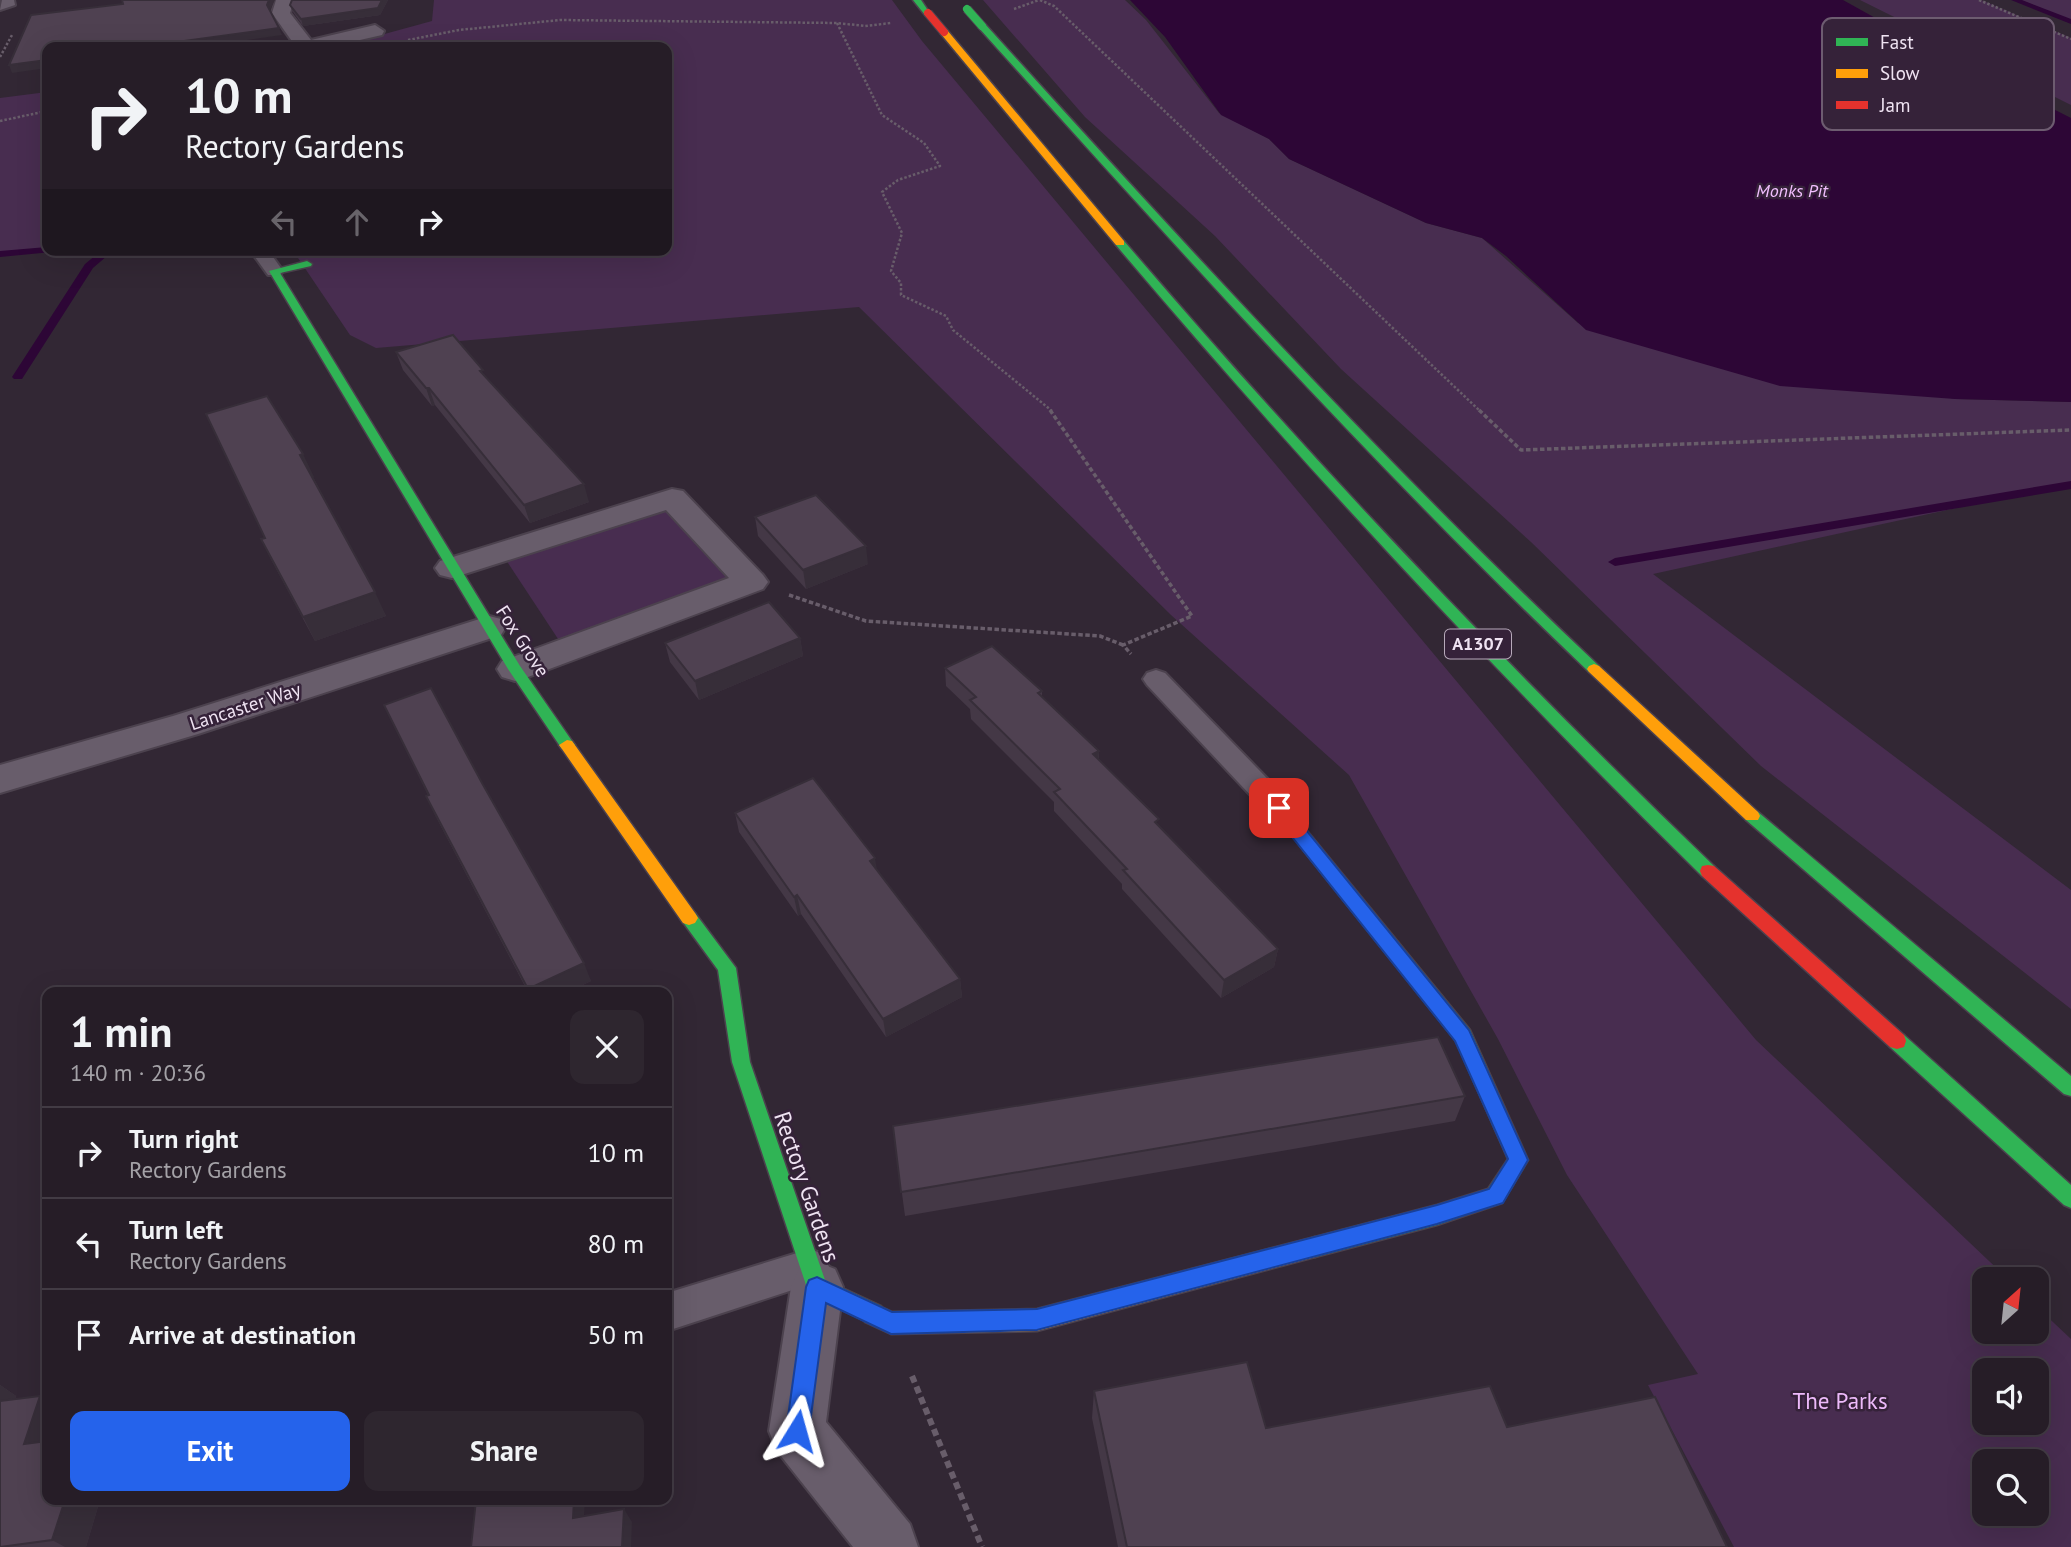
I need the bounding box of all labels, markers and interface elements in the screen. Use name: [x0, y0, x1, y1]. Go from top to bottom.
legend: [1822, 18, 2054, 130]
text: Fast: [1880, 30, 1914, 54]
text: Slow: [1880, 61, 1920, 85]
text: 10 m: [185, 63, 292, 127]
icon: right: [70, 70, 161, 161]
text: Jam: [1879, 93, 1910, 117]
text: Rectory Gardens: [185, 125, 404, 167]
water label: Monks Pit: [1756, 179, 1829, 202]
icon: left: [265, 203, 303, 241]
icon: ahead: [338, 203, 376, 241]
icon: right: [411, 203, 449, 241]
street label: Fox Grove: [491, 601, 555, 681]
road number: A1307: [1445, 630, 1511, 658]
street label: Lancaster Way: [186, 677, 304, 735]
pin: [1249, 778, 1309, 838]
icon: arrive: [1260, 789, 1298, 827]
text: 1 min: [70, 1004, 172, 1059]
button: close: [570, 1010, 644, 1084]
text: 140 m · 20:36: [70, 1058, 206, 1087]
street label: Rectory Gardens: [768, 1108, 847, 1266]
text: Turn right: [129, 1122, 238, 1155]
icon: right: [70, 1134, 108, 1172]
text: 10 m: [588, 1136, 644, 1169]
text: Rectory Gardens: [129, 1155, 287, 1184]
text: Turn left: [129, 1213, 223, 1246]
icon: left: [70, 1225, 108, 1263]
text: 80 m: [588, 1227, 644, 1260]
text: Rectory Gardens: [129, 1246, 287, 1275]
north arrow: [1972, 1267, 2049, 1344]
map controls: [1972, 1267, 2049, 1526]
icon: arrive: [70, 1316, 108, 1354]
text: Arrive at destination: [129, 1318, 356, 1351]
text: 50 m: [588, 1318, 644, 1351]
button: sound: [1972, 1358, 2049, 1435]
park label: The Parks: [1792, 1386, 1888, 1415]
position arrow: [760, 1394, 834, 1468]
button: Exit: [70, 1411, 350, 1491]
button: Share: [364, 1411, 644, 1491]
button: search: [1972, 1449, 2049, 1526]

